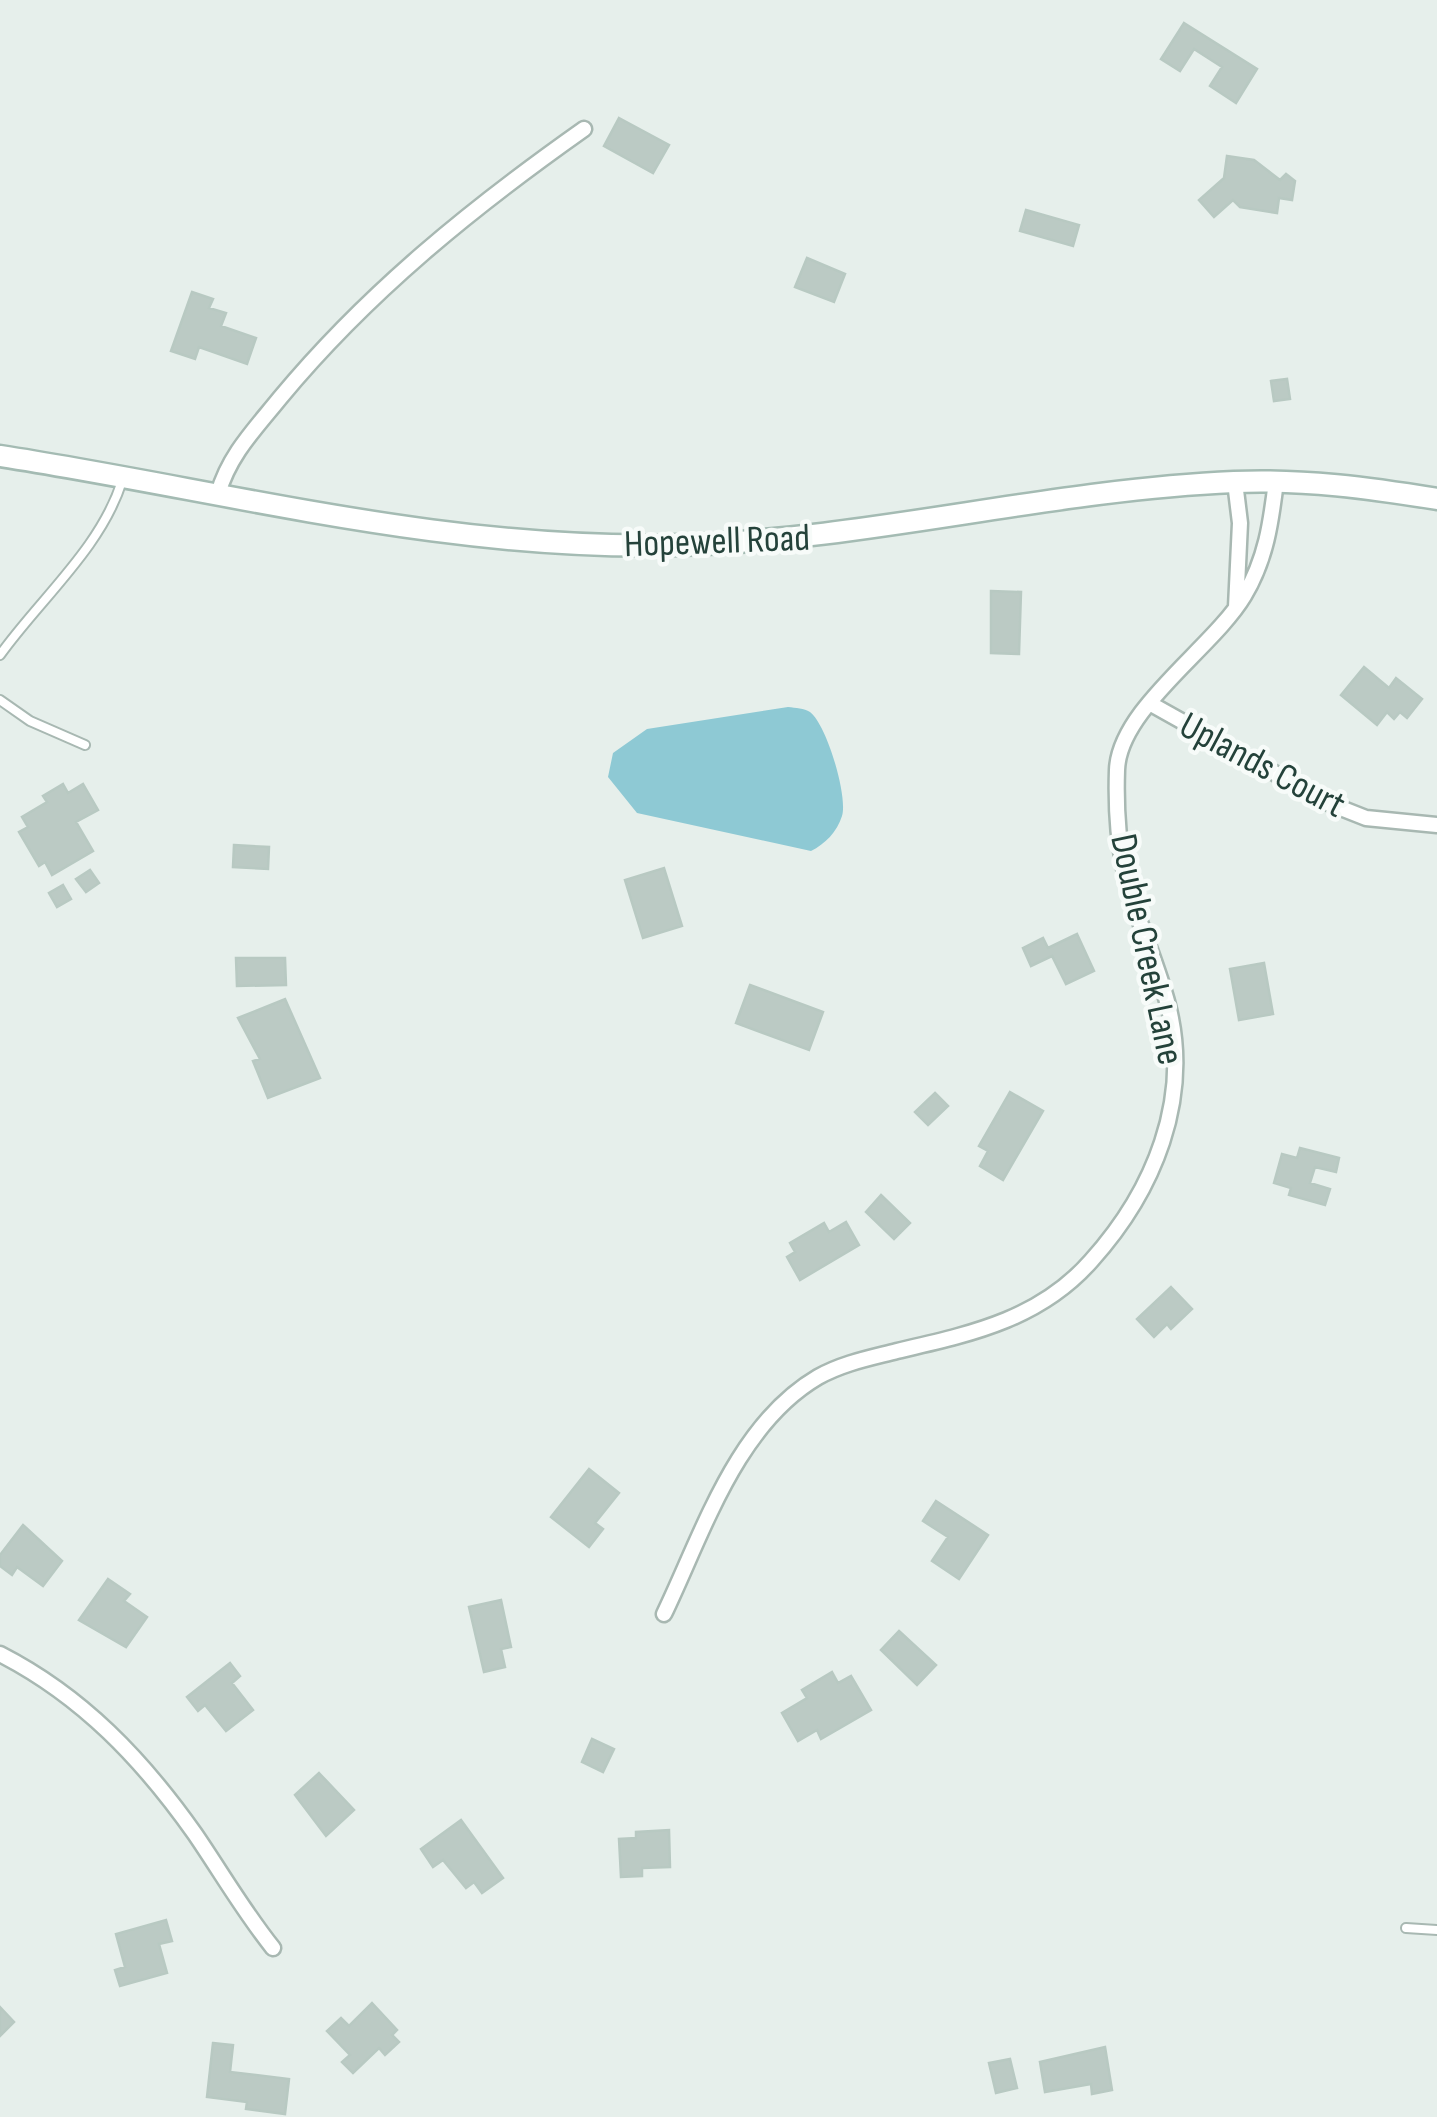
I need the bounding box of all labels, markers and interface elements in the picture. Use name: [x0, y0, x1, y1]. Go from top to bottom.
street label: Hopewell Road: [623, 516, 811, 567]
street label: Uplands Court: [1172, 703, 1353, 828]
street label: Double Creek Lane: [1100, 830, 1193, 1069]

